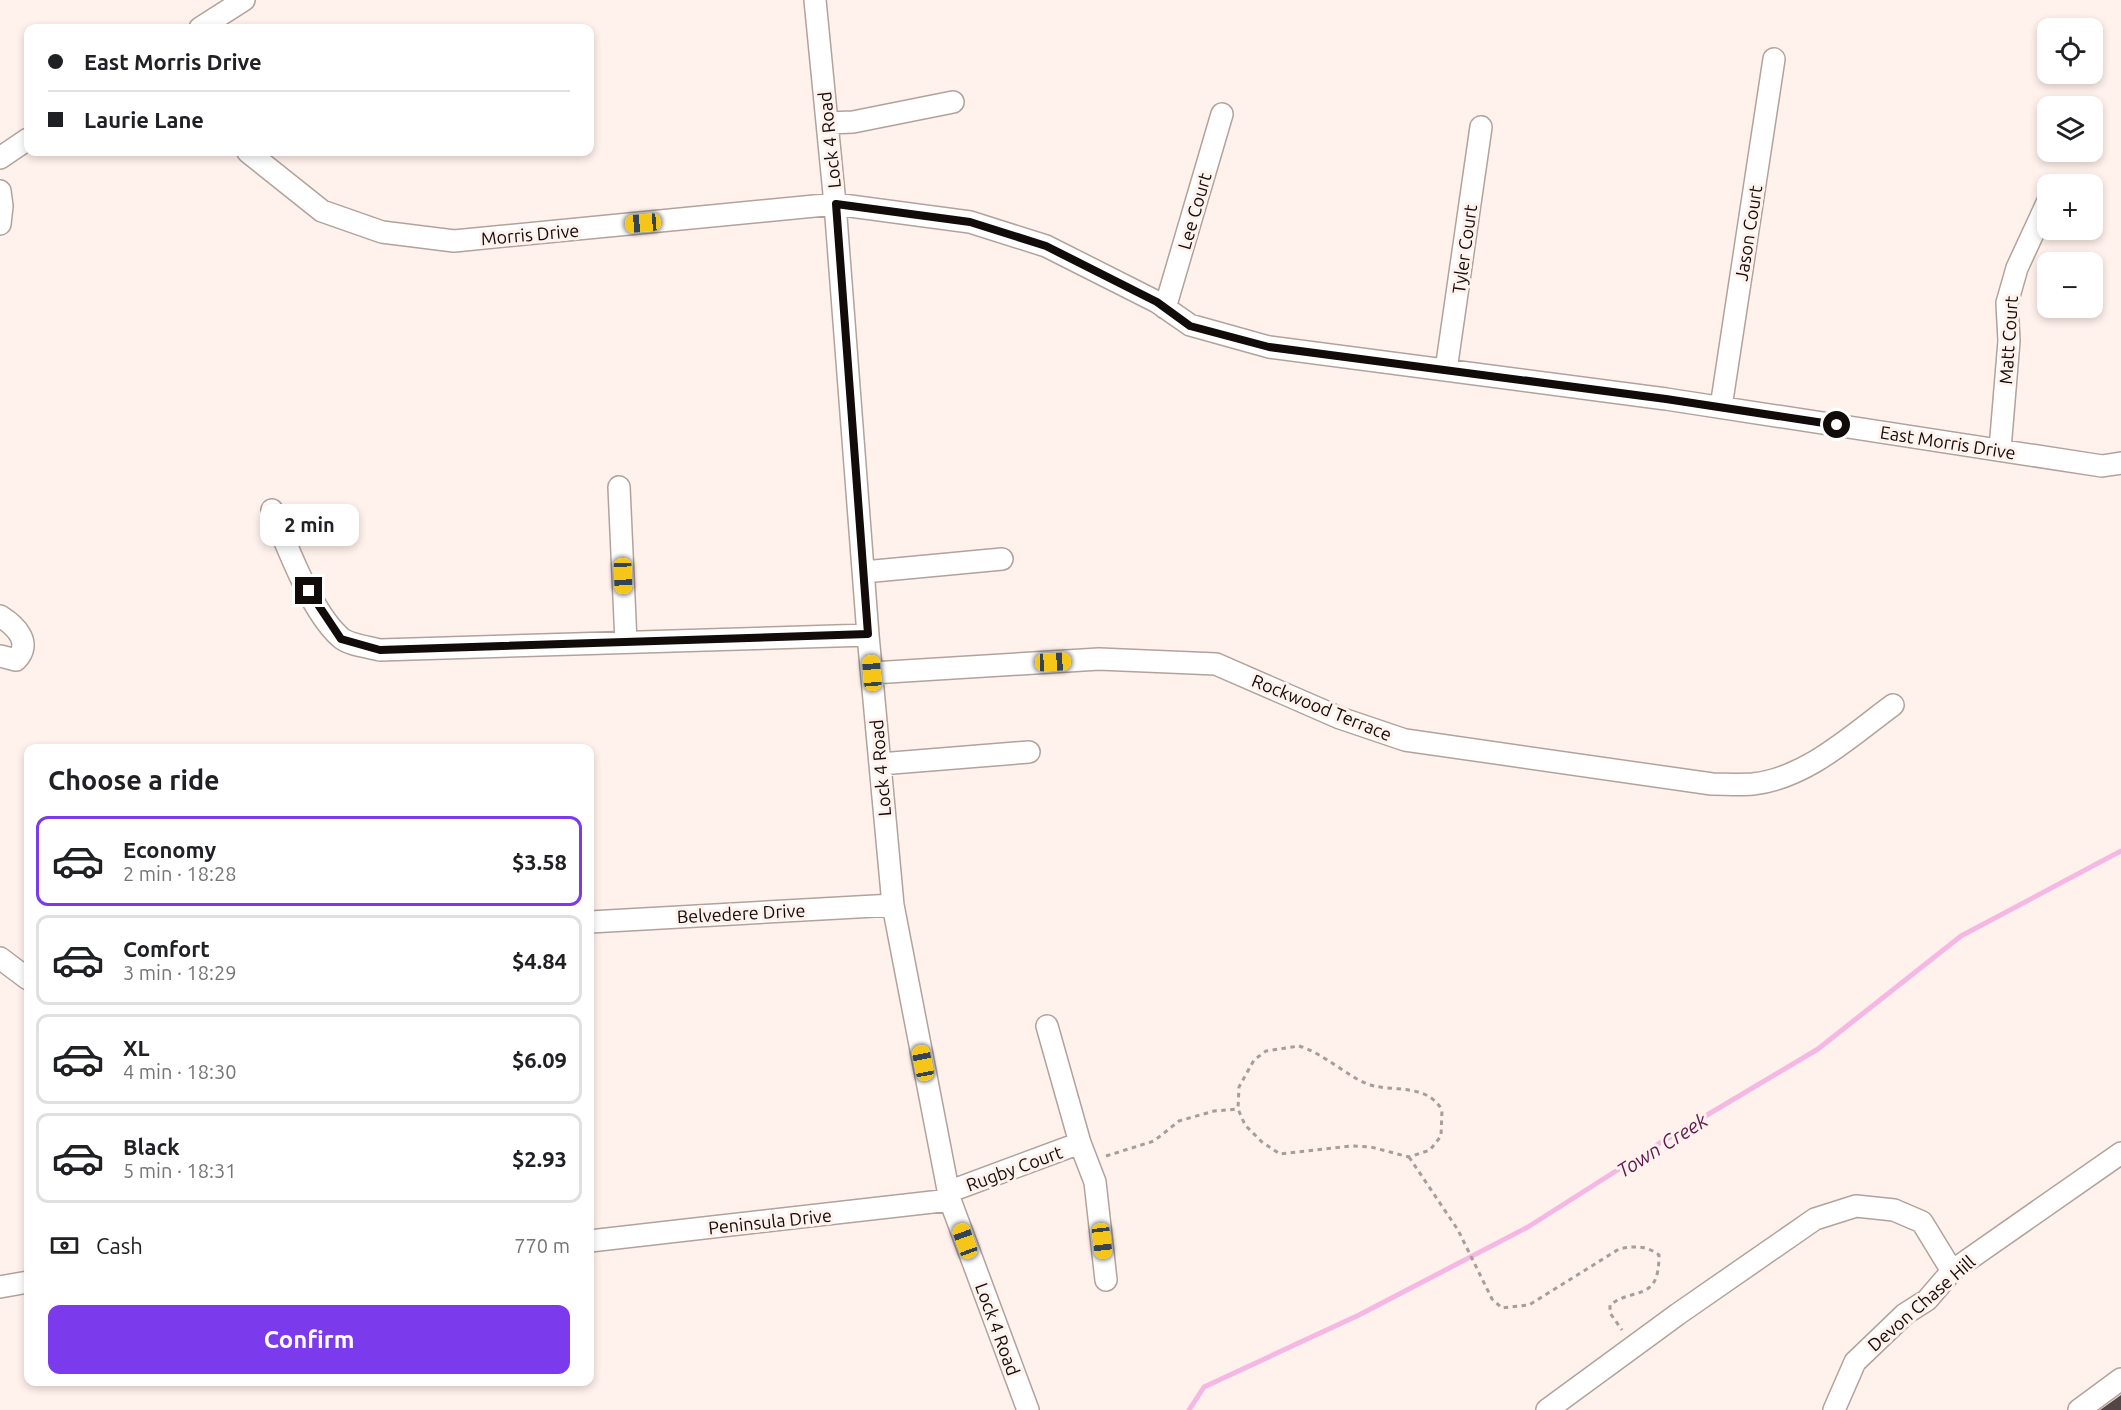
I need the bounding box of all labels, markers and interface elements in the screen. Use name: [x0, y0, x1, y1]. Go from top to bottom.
map controls: [2037, 18, 2103, 318]
button: locate: [2037, 18, 2103, 84]
text: East Morris Drive: [84, 49, 262, 74]
street label: Lock 4 Road: [814, 91, 844, 189]
button: layers: [2037, 96, 2103, 162]
text: Laurie Lane: [84, 107, 204, 132]
street label: Lee Court: [1174, 170, 1214, 252]
button: +: [2037, 174, 2103, 240]
street label: Jason Court: [1731, 184, 1765, 282]
street label: Tyler Court: [1448, 203, 1480, 295]
car: [624, 212, 662, 234]
street label: Morris Drive: [480, 220, 580, 248]
button: −: [2037, 252, 2103, 318]
street label: Matt Court: [1995, 295, 2021, 385]
route start: [1823, 411, 1850, 438]
street label: East Morris Drive: [1879, 421, 2017, 463]
callout: 2 min: [260, 504, 358, 546]
text: 2 min: [284, 513, 335, 536]
car: [613, 558, 633, 594]
route end: [295, 577, 322, 604]
car: [1035, 652, 1071, 672]
car: [861, 654, 883, 692]
street label: Rockwood Terrace: [1249, 670, 1395, 744]
street label: Lock 4 Road: [866, 719, 894, 817]
text: Choose a ride: [48, 765, 220, 795]
icon: car: [51, 834, 105, 888]
text: Economy: [123, 837, 216, 862]
text: $3.58: [512, 849, 567, 874]
text: 2 min · 18:28: [123, 862, 237, 885]
street label: Belvedere Drive: [676, 900, 806, 926]
icon: car: [51, 933, 105, 987]
text: Comfort: [123, 936, 210, 961]
text: $4.84: [512, 948, 567, 973]
text: 3 min · 18:29: [123, 961, 237, 984]
icon: car: [51, 1032, 105, 1086]
text: XL: [123, 1035, 150, 1060]
car: [911, 1044, 935, 1082]
text: $6.09: [512, 1047, 567, 1072]
text: 4 min · 18:30: [123, 1060, 237, 1083]
water label: Town Creek: [1613, 1108, 1712, 1182]
icon: car: [51, 1131, 105, 1185]
text: Black: [123, 1134, 180, 1159]
street label: Rugby Court: [963, 1141, 1065, 1195]
text: $2.93: [512, 1146, 567, 1171]
text: 5 min · 18:31: [123, 1159, 237, 1182]
street label: Peninsula Drive: [707, 1205, 833, 1237]
car: [950, 1221, 980, 1261]
car: [1091, 1222, 1113, 1260]
icon: cash: [48, 1229, 81, 1262]
text: Cash: [96, 1233, 143, 1258]
text: 770 m: [514, 1234, 570, 1257]
street label: Devon Chase Hill: [1863, 1251, 1979, 1355]
street label: Lock 4 Road: [972, 1280, 1024, 1378]
button: Confirm: [48, 1305, 570, 1374]

